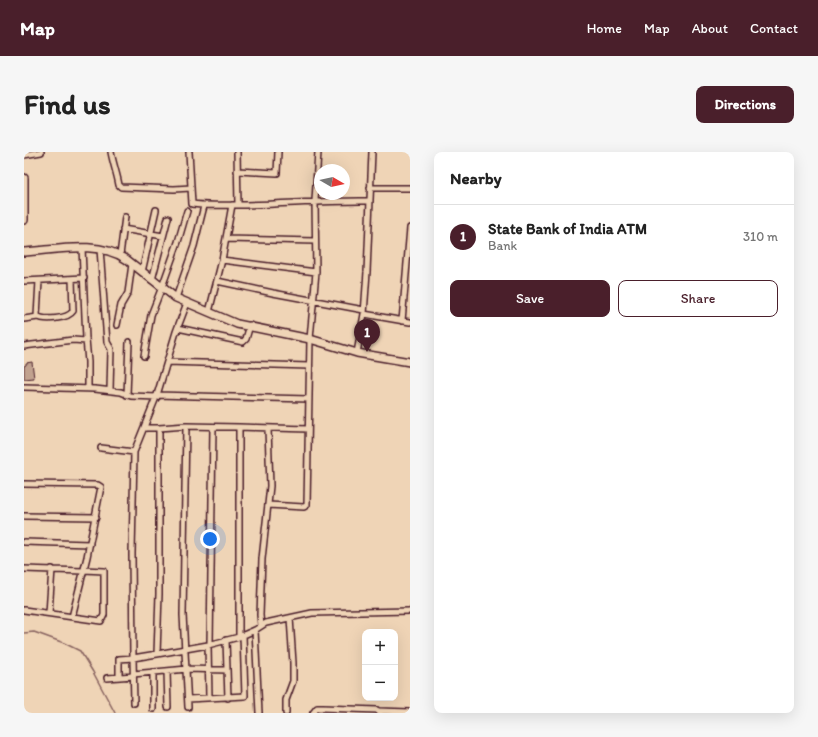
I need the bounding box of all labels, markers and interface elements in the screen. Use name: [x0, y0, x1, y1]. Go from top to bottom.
text: Map: [20, 17, 55, 40]
text: Home: [587, 20, 622, 37]
text: Map: [644, 20, 670, 37]
text: About: [692, 20, 728, 37]
text: Contact: [750, 20, 798, 37]
button: Directions: [696, 86, 794, 123]
text: Find us: [24, 87, 111, 121]
north arrow: [314, 164, 350, 200]
text: Nearby: [450, 168, 502, 188]
text: State Bank of India ATM: [488, 220, 647, 238]
text: 1: [460, 229, 466, 244]
text: 310 m: [743, 229, 778, 244]
text: Bank: [488, 238, 517, 253]
button: Save: [450, 280, 610, 317]
button: Share: [618, 280, 778, 317]
pin: 1: [354, 319, 380, 352]
your location: [200, 529, 220, 549]
map controls: [362, 629, 398, 701]
button: +: [362, 629, 398, 665]
button: −: [362, 665, 398, 701]

